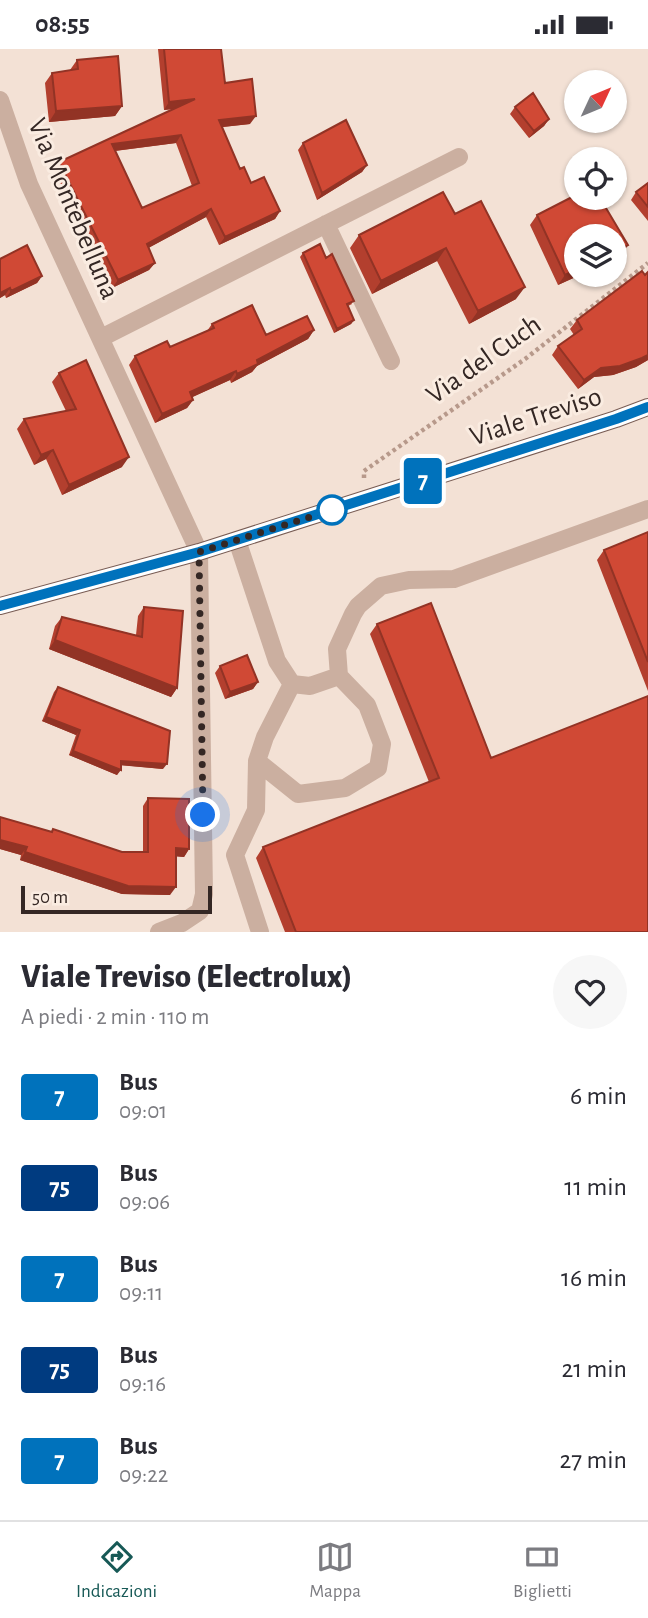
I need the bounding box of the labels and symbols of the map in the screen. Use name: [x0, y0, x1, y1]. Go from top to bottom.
north arrow: [564, 70, 626, 133]
street label: Via Montebelluna: [22, 114, 124, 304]
street label: Via del Cuch: [422, 310, 546, 410]
street label: Viale Treviso: [467, 383, 605, 451]
line badge: 7: [400, 458, 446, 504]
unlabelled marker: [317, 495, 347, 525]
your location: [185, 797, 220, 832]
scale bar: [21, 883, 212, 915]

